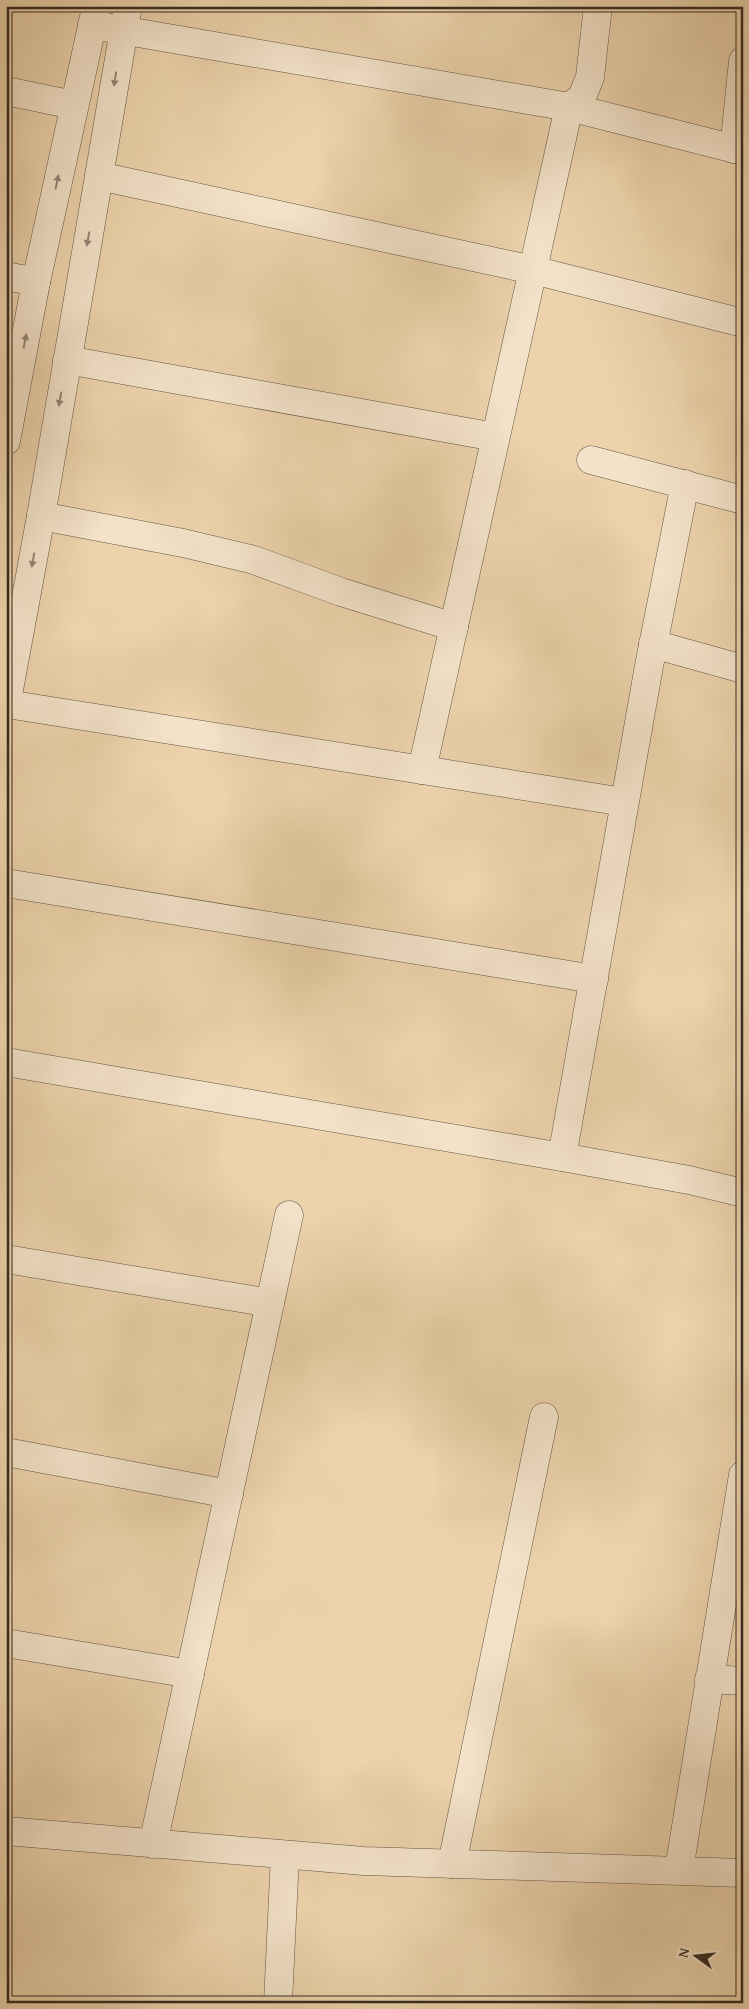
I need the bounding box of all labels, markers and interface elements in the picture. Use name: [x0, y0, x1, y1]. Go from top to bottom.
one-way arrow: [111, 71, 119, 87]
one-way arrow: [54, 174, 62, 190]
one-way arrow: [83, 232, 91, 248]
one-way arrow: [21, 333, 29, 349]
one-way arrow: [56, 392, 64, 408]
one-way arrow: [28, 552, 36, 568]
north arrow: [672, 1932, 722, 1982]
text: N: [673, 1945, 694, 1960]

